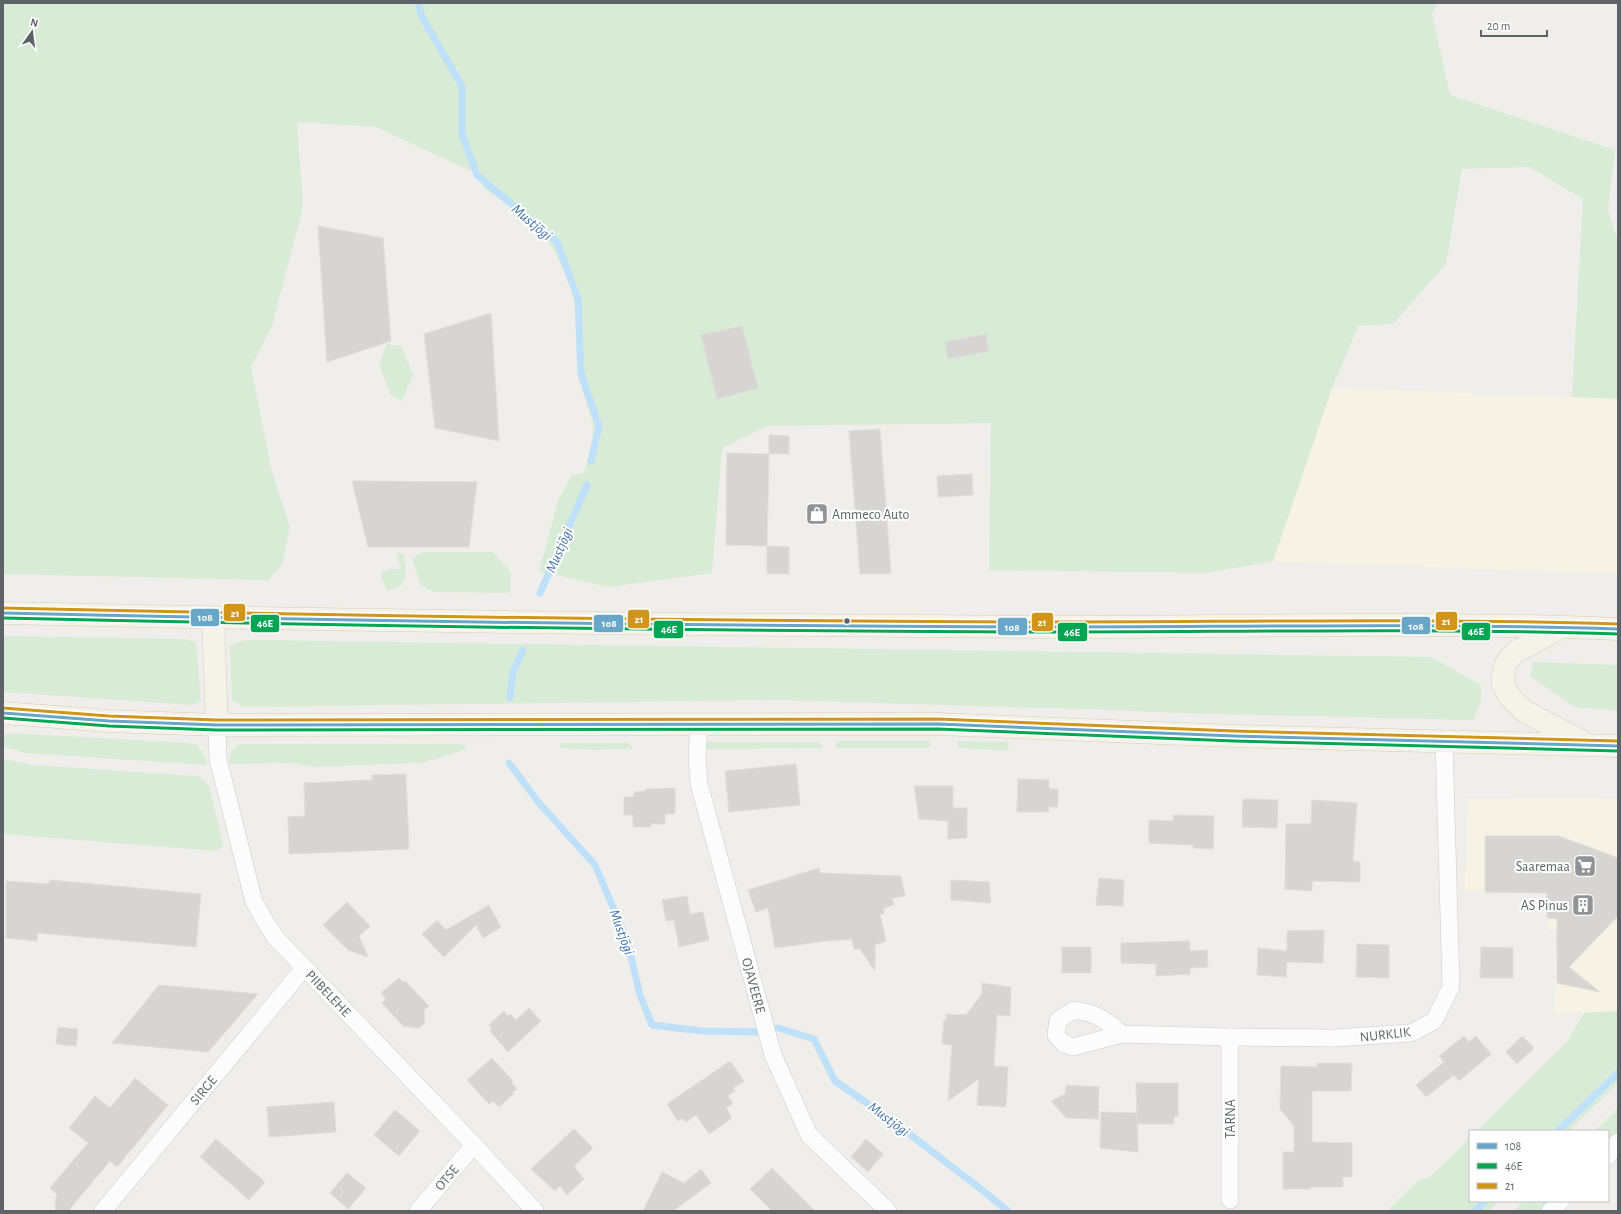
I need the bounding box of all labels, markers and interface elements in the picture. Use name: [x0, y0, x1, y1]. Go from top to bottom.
north arrow: [12, 12, 52, 52]
scale bar: [1481, 12, 1547, 38]
text: N: [29, 17, 39, 29]
text: 20 m: [1487, 20, 1510, 32]
water label: Mustjõgi: [509, 201, 555, 243]
shop icon: Ammeco Auto: [804, 501, 830, 527]
place label: Ammeco Auto: [832, 508, 909, 522]
water label: Mustjõgi: [543, 525, 576, 575]
line badge: 21: [223, 603, 246, 622]
line badge: 108: [190, 608, 220, 627]
text: 21: [230, 608, 240, 619]
line badge: 21: [627, 609, 650, 629]
line badge: 21: [1435, 611, 1458, 631]
text: 108: [197, 612, 213, 623]
line badge: 21: [1031, 612, 1054, 632]
line badge: 46E: [250, 614, 280, 633]
line badge: 108: [593, 614, 624, 633]
text: 21: [634, 614, 644, 625]
unlabelled marker: [842, 616, 852, 626]
line badge: 108: [1401, 616, 1431, 635]
text: 21: [1441, 616, 1451, 627]
line badge: 108: [997, 617, 1028, 636]
text: 21: [1037, 617, 1047, 628]
text: 46E: [257, 618, 274, 629]
text: 108: [601, 618, 617, 629]
line badge: 46E: [653, 620, 684, 639]
text: 108: [1408, 621, 1424, 632]
text: 108: [1004, 622, 1020, 633]
line badge: 46E: [1057, 622, 1088, 642]
line badge: 46E: [1461, 622, 1491, 641]
text: 46E: [661, 624, 678, 635]
text: 46E: [1468, 626, 1485, 637]
text: 46E: [1064, 627, 1081, 638]
supermarket icon: Saaremaa: [1572, 853, 1598, 879]
place label: Saaremaa: [1516, 860, 1571, 874]
building icon: AS Pinus: [1570, 892, 1596, 918]
place label: AS Pinus: [1521, 899, 1568, 913]
water label: Mustjõgi: [606, 907, 637, 957]
street label: OJAVEERE: [739, 956, 767, 1015]
street label: PIIBELEHE: [303, 968, 353, 1020]
street label: NURKLIK: [1359, 1025, 1412, 1045]
street label: SIRGE: [188, 1073, 220, 1108]
water label: Mustjõgi: [865, 1099, 912, 1140]
street label: TARNA: [1224, 1099, 1238, 1139]
legend: [1469, 1130, 1609, 1202]
text: 108: [1505, 1140, 1521, 1152]
text: 46E: [1505, 1160, 1522, 1172]
street label: OTSE: [433, 1163, 462, 1193]
text: 21: [1505, 1180, 1515, 1192]

